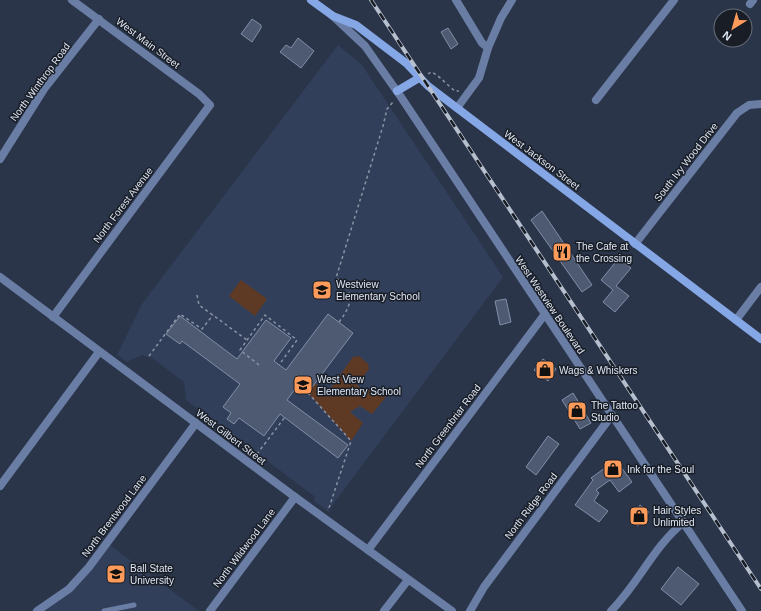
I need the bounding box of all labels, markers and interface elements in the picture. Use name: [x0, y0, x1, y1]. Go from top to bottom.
north arrow: [713, 8, 753, 48]
street label: West Main Street: [114, 16, 182, 71]
text: N: [720, 29, 734, 43]
street label: North Winthrop Road: [8, 41, 72, 123]
street label: South Ivy Wood Drive: [652, 120, 720, 203]
street label: West Jackson Street: [502, 128, 582, 192]
street label: North Forest Avenue: [91, 165, 155, 245]
restaurant icon: The Cafe at the Crossing: [551, 241, 573, 263]
place label: The Cafe at the Crossing: [576, 241, 632, 264]
street label: West Westview Boulevard: [513, 254, 587, 356]
school or university icon: Westview Elementary School: [311, 279, 333, 301]
place label: Westview Elementary School: [336, 279, 420, 302]
shop icon: Wags & Whiskers: [534, 359, 556, 381]
place label: Wags & Whiskers: [559, 365, 638, 376]
school or university icon: West View Elementary School: [292, 374, 314, 396]
place label: West View Elementary School: [317, 374, 401, 397]
street label: North Greenbriar Road: [413, 382, 483, 470]
shop icon: The Tattoo Studio: [566, 400, 588, 422]
place label: The Tattoo Studio: [591, 400, 639, 423]
street label: West Gilbert Street: [194, 407, 268, 467]
shop icon: Ink for the Soul: [602, 458, 624, 480]
place label: Ink for the Soul: [627, 464, 694, 475]
street label: North Ridge Road: [503, 471, 559, 541]
street label: North Brentwood Lane: [79, 472, 149, 559]
shop icon: Hair Styles Unlimited: [628, 505, 650, 527]
place label: Hair Styles Unlimited: [653, 505, 701, 528]
street label: North Wildwood Lane: [211, 506, 277, 589]
school or university icon: Ball State University: [105, 563, 127, 585]
place label: Ball State University: [130, 563, 174, 586]

